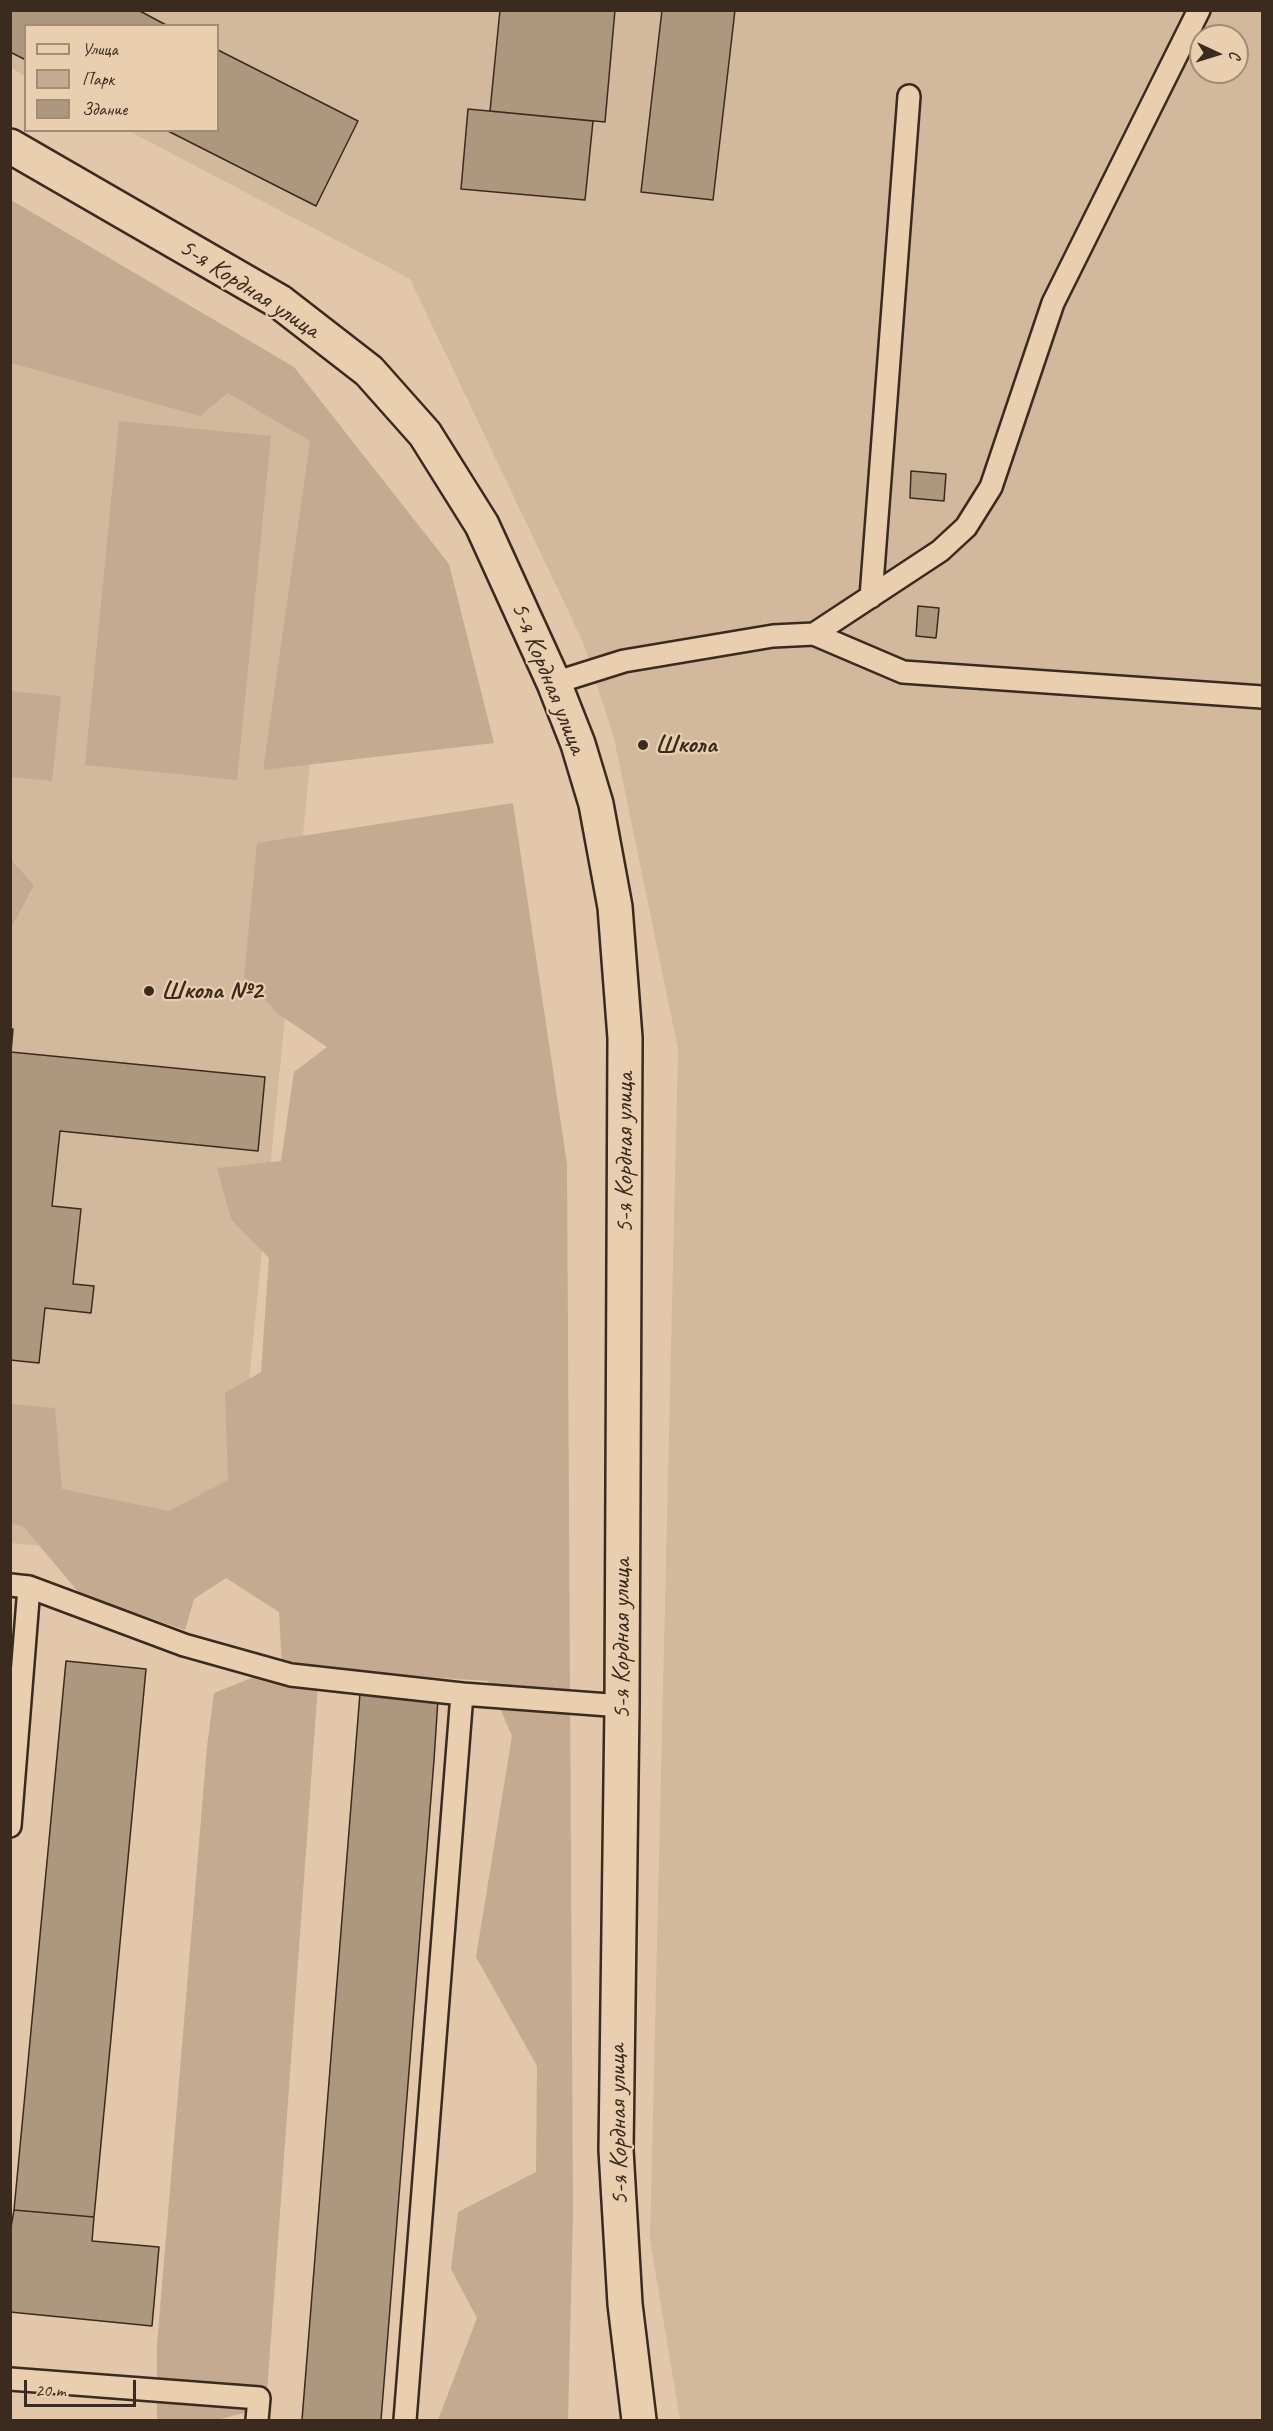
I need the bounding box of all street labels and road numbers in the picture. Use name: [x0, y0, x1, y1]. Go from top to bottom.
street label: 5-я Кордная улица: [173, 232, 325, 346]
street label: 5-я Кордная улица: [503, 597, 593, 759]
street label: 5-я Кордная улица: [609, 1072, 641, 1234]
street label: 5-я Кордная улица: [606, 1558, 638, 1720]
street label: 5-я Кордная улица: [602, 2044, 636, 2206]

